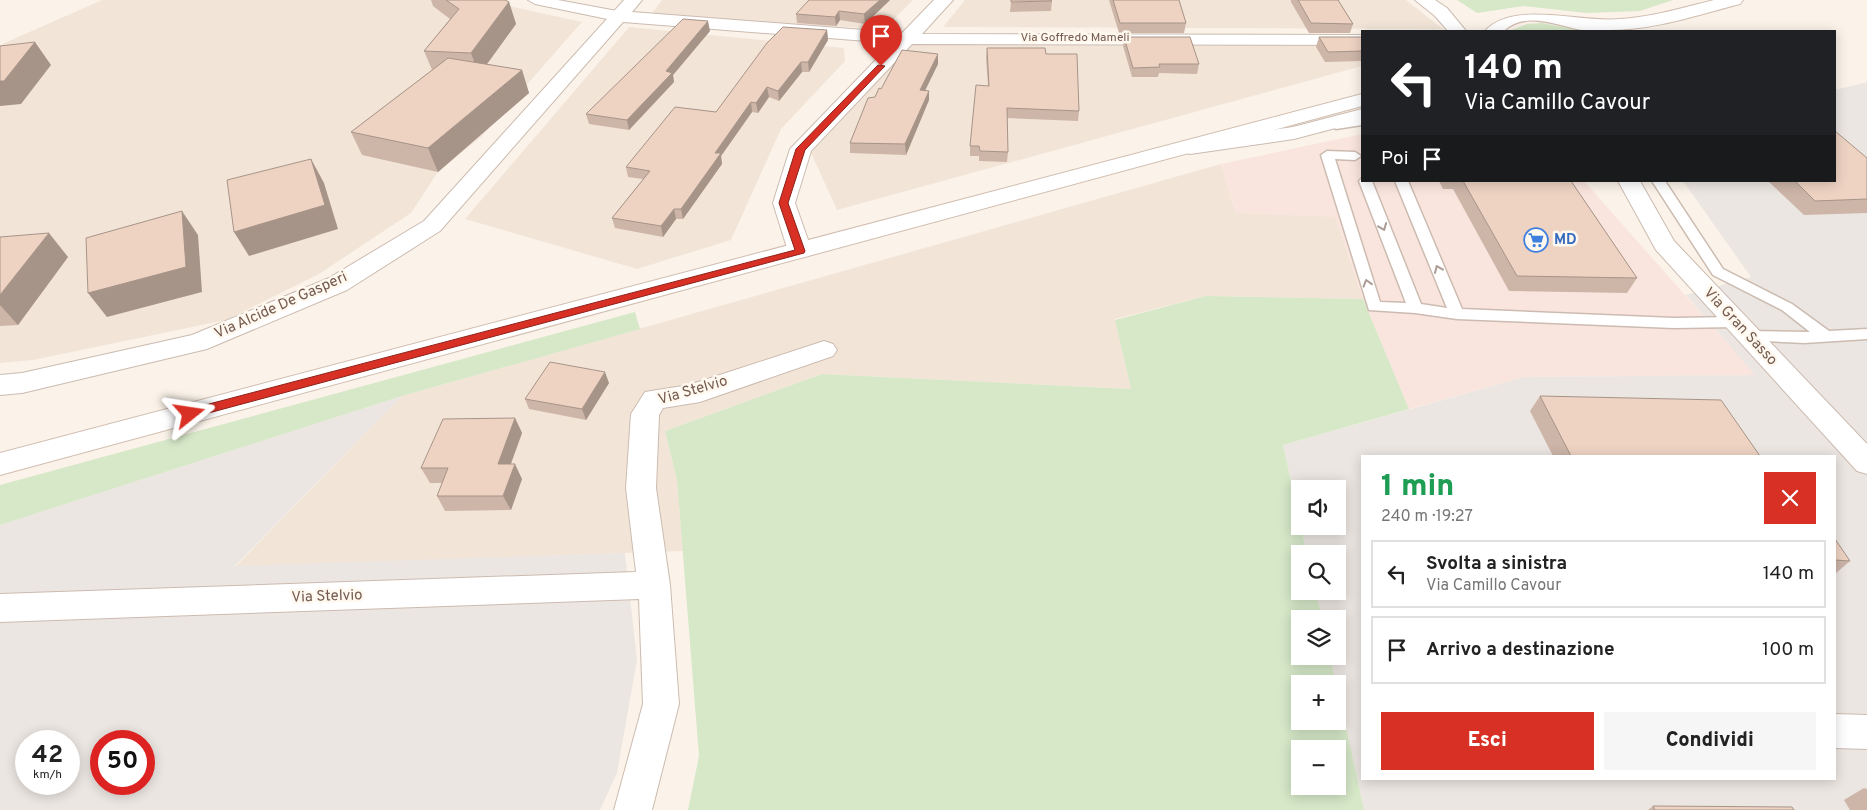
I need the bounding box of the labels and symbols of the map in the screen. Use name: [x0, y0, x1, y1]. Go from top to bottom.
pin: [860, 15, 902, 66]
street label: Via Goffredo Mameli: [1020, 30, 1130, 46]
one-way arrow: [1377, 222, 1387, 230]
supermarket icon: MD: [1523, 227, 1549, 253]
place label: MD: [1554, 231, 1577, 250]
one-way arrow: [1434, 265, 1445, 274]
street label: Via Alcide De Gasperi: [212, 268, 350, 344]
one-way arrow: [1363, 279, 1373, 288]
street label: Via Gran Sasso: [1699, 284, 1781, 370]
street label: Via Stelvio: [656, 372, 730, 410]
position arrow: [163, 387, 215, 439]
street label: Via Stelvio: [291, 586, 363, 608]
speed limit sign: 50: [90, 730, 155, 795]

